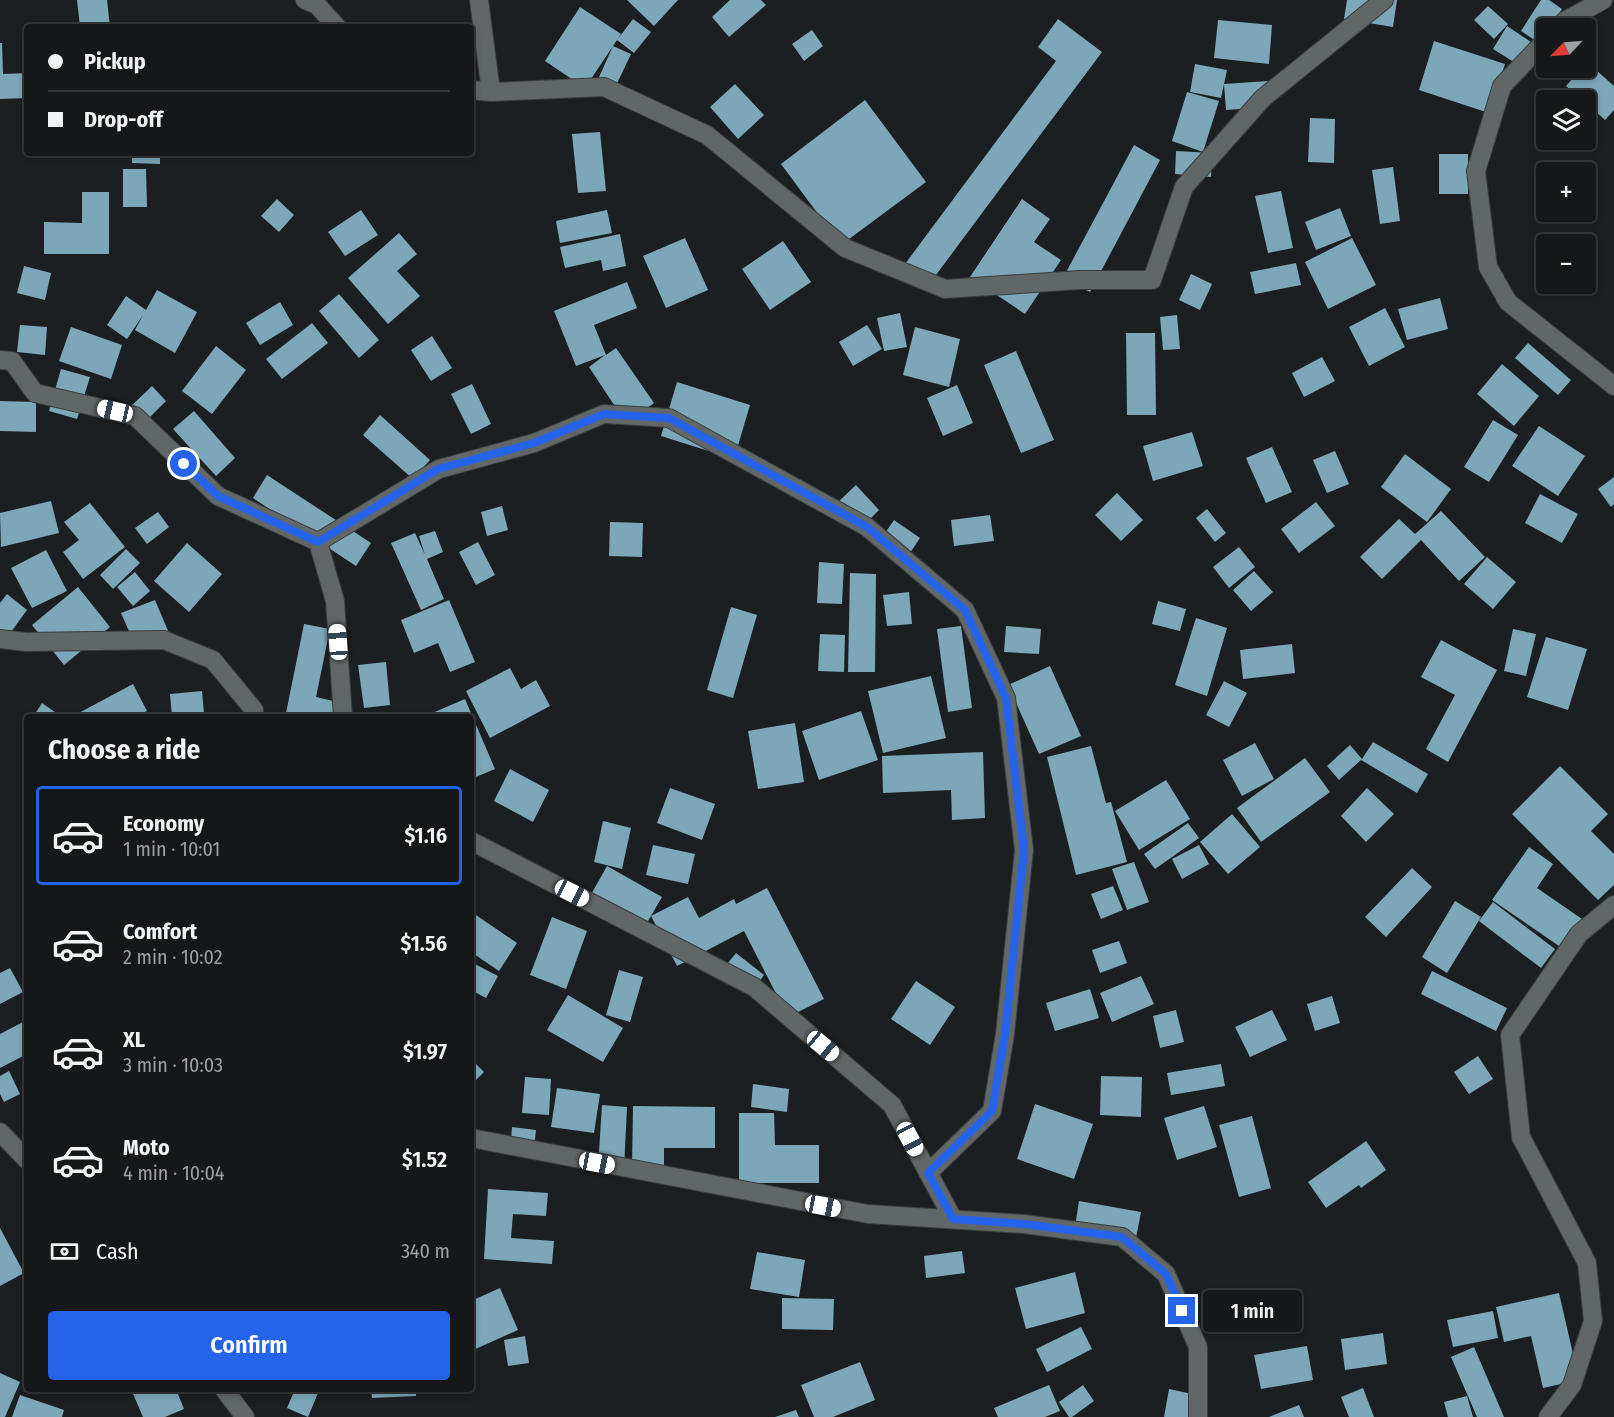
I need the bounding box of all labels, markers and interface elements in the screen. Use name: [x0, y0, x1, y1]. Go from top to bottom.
north arrow: [1536, 18, 1596, 78]
map controls: [1536, 18, 1596, 294]
text: Pickup: [84, 48, 146, 75]
button: layers: [1536, 90, 1596, 150]
text: Drop-off: [84, 106, 163, 133]
button: +: [1536, 162, 1596, 222]
button: −: [1536, 234, 1596, 294]
car: [95, 398, 135, 424]
route start: [170, 450, 197, 477]
car: [328, 623, 348, 661]
text: Choose a ride: [48, 734, 200, 766]
icon: car: [51, 809, 105, 863]
text: Economy: [123, 810, 204, 837]
text: $1.16: [404, 822, 447, 849]
text: 1 min · 10:01: [123, 837, 220, 861]
car: [552, 877, 592, 909]
icon: car: [51, 917, 105, 971]
text: Comfort: [123, 918, 197, 945]
text: $1.56: [401, 930, 447, 957]
text: 2 min · 10:02: [123, 945, 223, 969]
icon: car: [51, 1025, 105, 1079]
text: XL: [123, 1026, 145, 1053]
car: [803, 1028, 843, 1064]
text: $1.97: [403, 1038, 447, 1065]
text: 3 min · 10:03: [123, 1053, 223, 1077]
car: [894, 1119, 926, 1159]
icon: car: [51, 1133, 105, 1187]
text: Moto: [123, 1134, 170, 1161]
text: $1.52: [402, 1146, 447, 1173]
car: [578, 1151, 616, 1175]
text: 4 min · 10:04: [123, 1161, 225, 1185]
car: [804, 1194, 842, 1218]
icon: cash: [48, 1235, 81, 1268]
text: Cash: [96, 1238, 139, 1265]
text: 340 m: [401, 1239, 450, 1263]
callout: 1 min: [1203, 1290, 1302, 1332]
route end: [1168, 1297, 1195, 1324]
text: 1 min: [1231, 1299, 1274, 1323]
button: Confirm: [48, 1311, 450, 1380]

